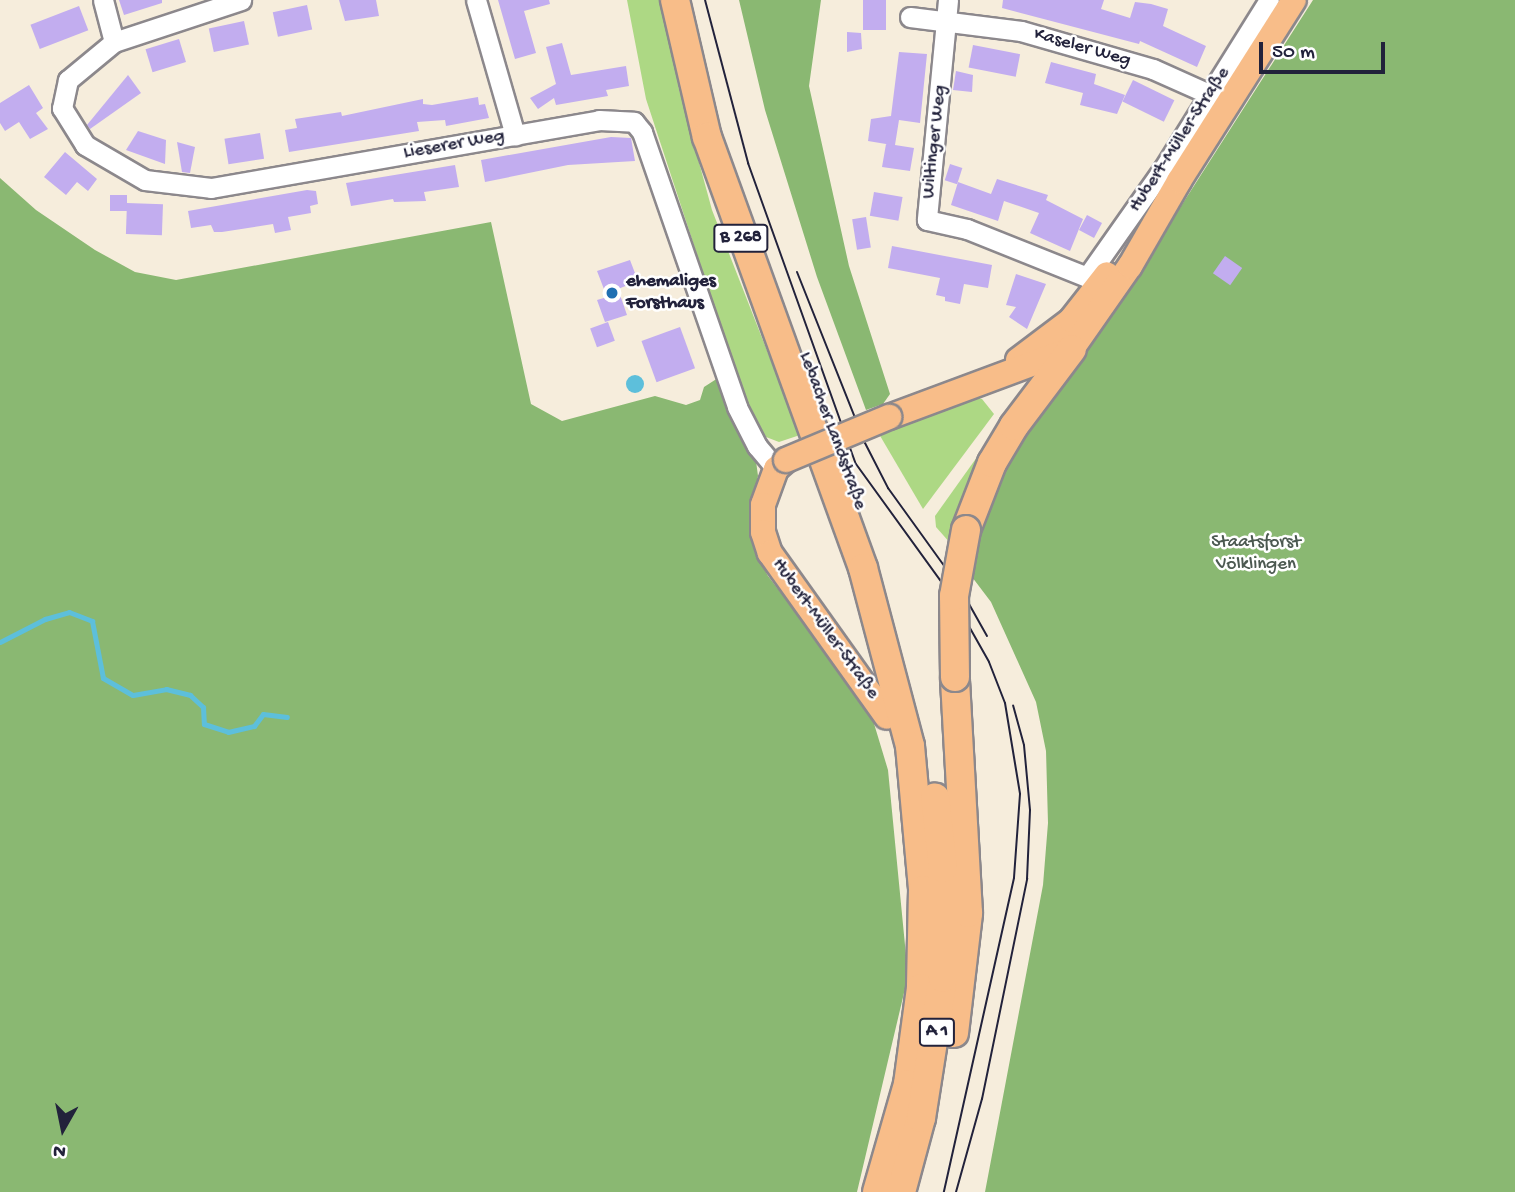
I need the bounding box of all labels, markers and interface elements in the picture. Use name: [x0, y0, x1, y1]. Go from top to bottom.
street label: Kaseler Weg: [1031, 23, 1133, 73]
scale bar: [1263, 28, 1389, 72]
text: 50 m: [1272, 41, 1315, 66]
street label: Hubert-Müller-Straße: [1125, 63, 1235, 217]
street label: Wiltinger Weg: [918, 84, 952, 200]
street label: Lieserer Weg: [402, 125, 506, 165]
road number: B 268: [713, 224, 769, 252]
place label: ehemaliges Forsthaus: [626, 271, 716, 315]
marker: ehemaliges Forsthaus: [604, 285, 620, 301]
street label: Lebacher Landstraße: [793, 349, 871, 513]
park label: Staatsforst Völklingen: [1211, 532, 1301, 576]
street label: Hubert-Müller-Straße: [766, 554, 884, 704]
road number: A 1: [918, 1017, 956, 1046]
north arrow: [28, 1094, 98, 1164]
text: N: [52, 1138, 68, 1163]

